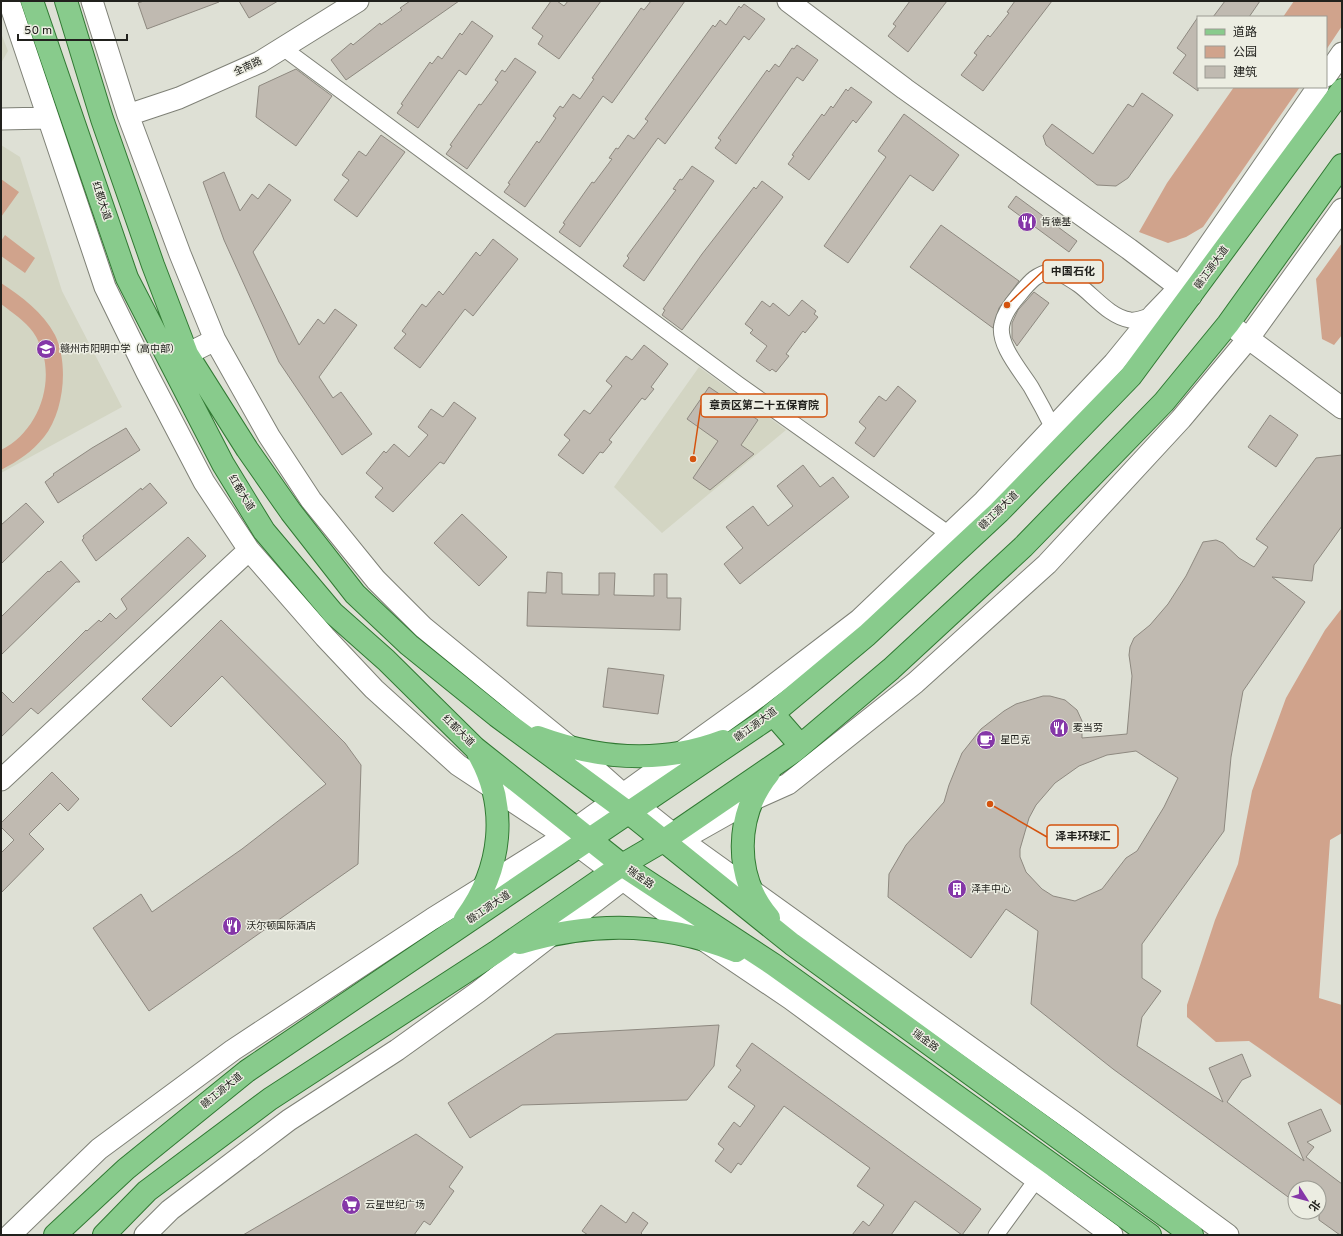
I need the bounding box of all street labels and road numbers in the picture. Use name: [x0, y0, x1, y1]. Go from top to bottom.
street label: 全南路: [232, 55, 264, 79]
street label: 红都大道: [89, 180, 113, 222]
street label: 赣江源大道: [1192, 244, 1232, 292]
street label: 红都大道: [225, 473, 257, 513]
street label: 赣江源大道: [977, 489, 1021, 533]
street label: 赣江源大道: [732, 705, 780, 745]
street label: 红都大道: [439, 712, 477, 750]
street label: 瑞金路: [624, 864, 656, 892]
street label: 赣江源大道: [465, 889, 513, 927]
street label: 瑞金路: [909, 1027, 941, 1055]
street label: 赣江源大道: [198, 1070, 246, 1112]

